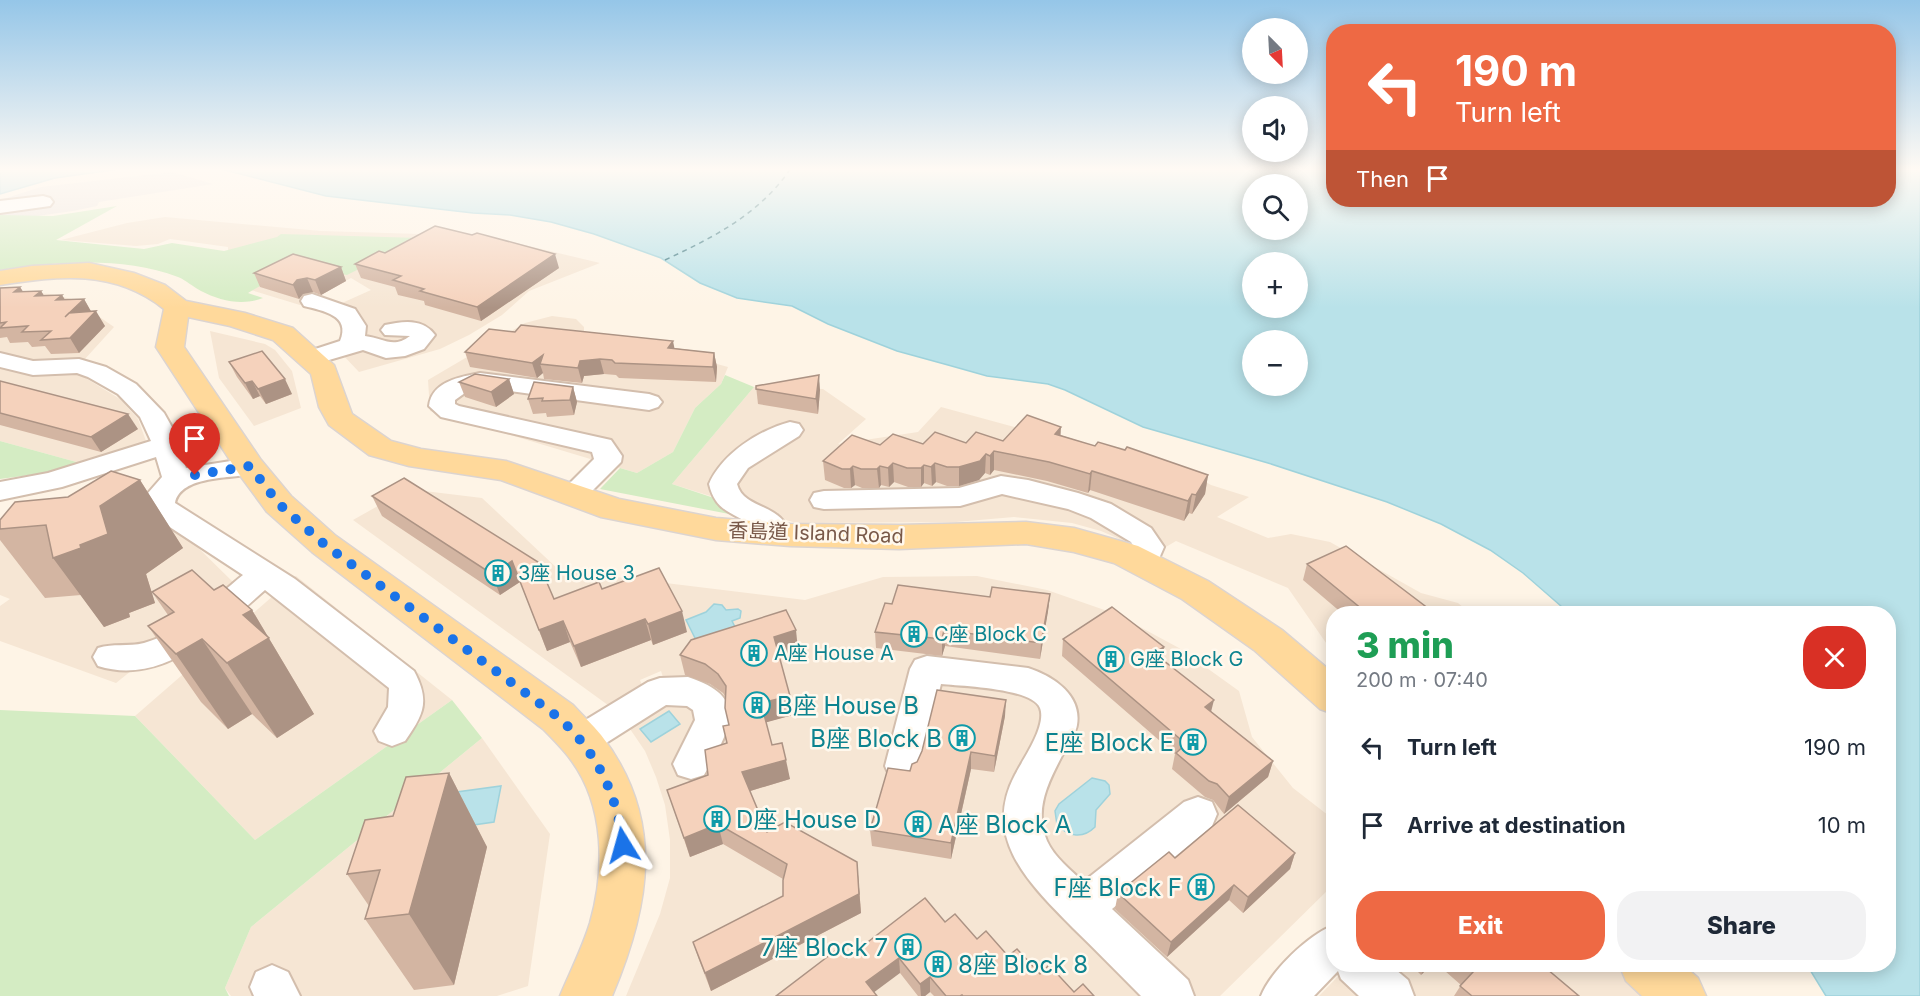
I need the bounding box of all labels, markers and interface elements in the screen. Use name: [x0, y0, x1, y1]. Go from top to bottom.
north arrow: [1242, 18, 1308, 84]
map controls: [1242, 18, 1308, 396]
text: 190 m: [1455, 45, 1577, 96]
icon: left: [1356, 48, 1434, 126]
button: sound: [1242, 96, 1308, 162]
text: Turn left: [1455, 96, 1561, 129]
icon: arrive: [1421, 162, 1454, 195]
text: Then: [1356, 166, 1409, 192]
button: search: [1242, 174, 1308, 240]
button: +: [1242, 252, 1308, 318]
button: −: [1242, 330, 1308, 396]
pin: [169, 413, 220, 475]
icon: arrive: [178, 422, 211, 455]
street label: 香島道 Island Road: [728, 518, 904, 548]
building icon: 3座 House 3: [483, 558, 513, 588]
place label: 3座 House 3: [518, 561, 635, 585]
building icon: C座 Block C: [899, 619, 929, 649]
place label: C座 Block C: [934, 622, 1047, 646]
text: 3 min: [1356, 623, 1454, 667]
button: close: [1803, 626, 1866, 689]
building icon: A座 House A: [739, 638, 769, 668]
place label: A座 House A: [774, 641, 894, 665]
building icon: G座 Block G: [1096, 644, 1126, 674]
place label: G座 Block G: [1130, 647, 1243, 671]
text: 200 m · 07:40: [1356, 668, 1488, 692]
building icon: B座 House B: [742, 690, 772, 720]
place label: B座 House B: [777, 691, 919, 720]
building icon: B座 Block B: [947, 723, 977, 753]
place label: B座 Block B: [810, 724, 942, 753]
building icon: E座 Block E: [1178, 727, 1208, 757]
place label: E座 Block E: [1045, 728, 1174, 757]
icon: left: [1356, 731, 1389, 764]
text: Turn left: [1407, 734, 1497, 760]
text: 190 m: [1804, 734, 1866, 760]
building icon: D座 House D: [702, 804, 732, 834]
place label: D座 House D: [736, 805, 881, 834]
building icon: A座 Block A: [903, 809, 933, 839]
icon: arrive: [1356, 809, 1389, 842]
place label: A座 Block A: [938, 810, 1071, 839]
text: Arrive at destination: [1407, 812, 1626, 838]
text: 10 m: [1818, 812, 1866, 838]
position arrow: [591, 813, 655, 877]
building icon: F座 Block F: [1186, 872, 1216, 902]
place label: F座 Block F: [1053, 873, 1182, 902]
button: Exit: [1356, 891, 1605, 960]
button: Share: [1617, 891, 1866, 960]
building icon: 7座 Block 7: [893, 932, 923, 962]
place label: 7座 Block 7: [761, 933, 888, 962]
building icon: 8座 Block 8: [923, 949, 953, 979]
place label: 8座 Block 8: [958, 950, 1088, 979]

